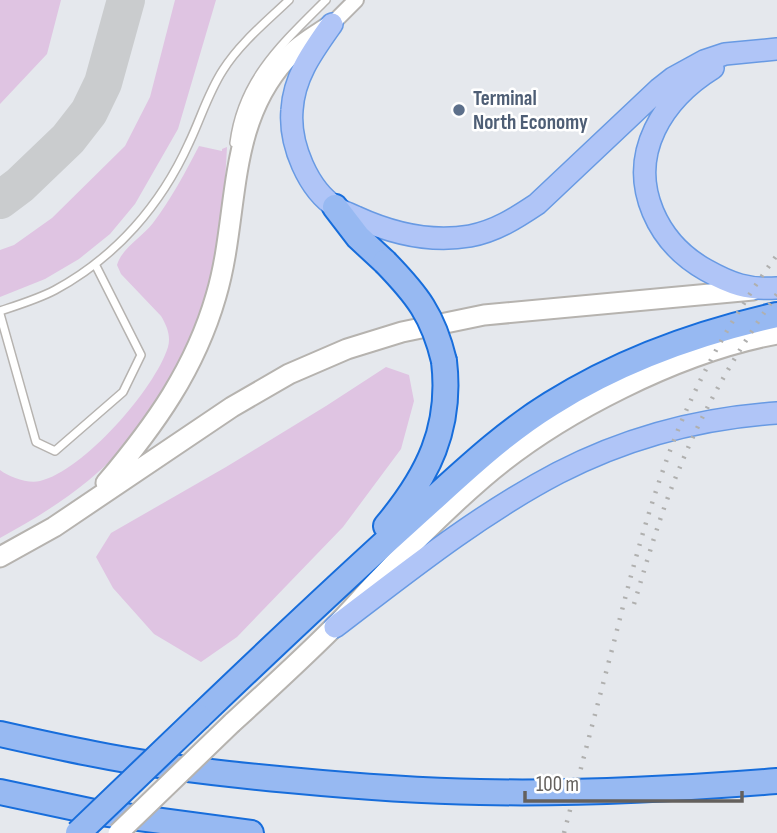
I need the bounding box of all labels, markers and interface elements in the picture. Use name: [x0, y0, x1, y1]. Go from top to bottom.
place label: Terminal North Economy: [473, 86, 588, 135]
marker: Terminal North Economy: [451, 102, 467, 118]
scale bar: [525, 760, 742, 804]
text: 100 m: [536, 772, 579, 797]

